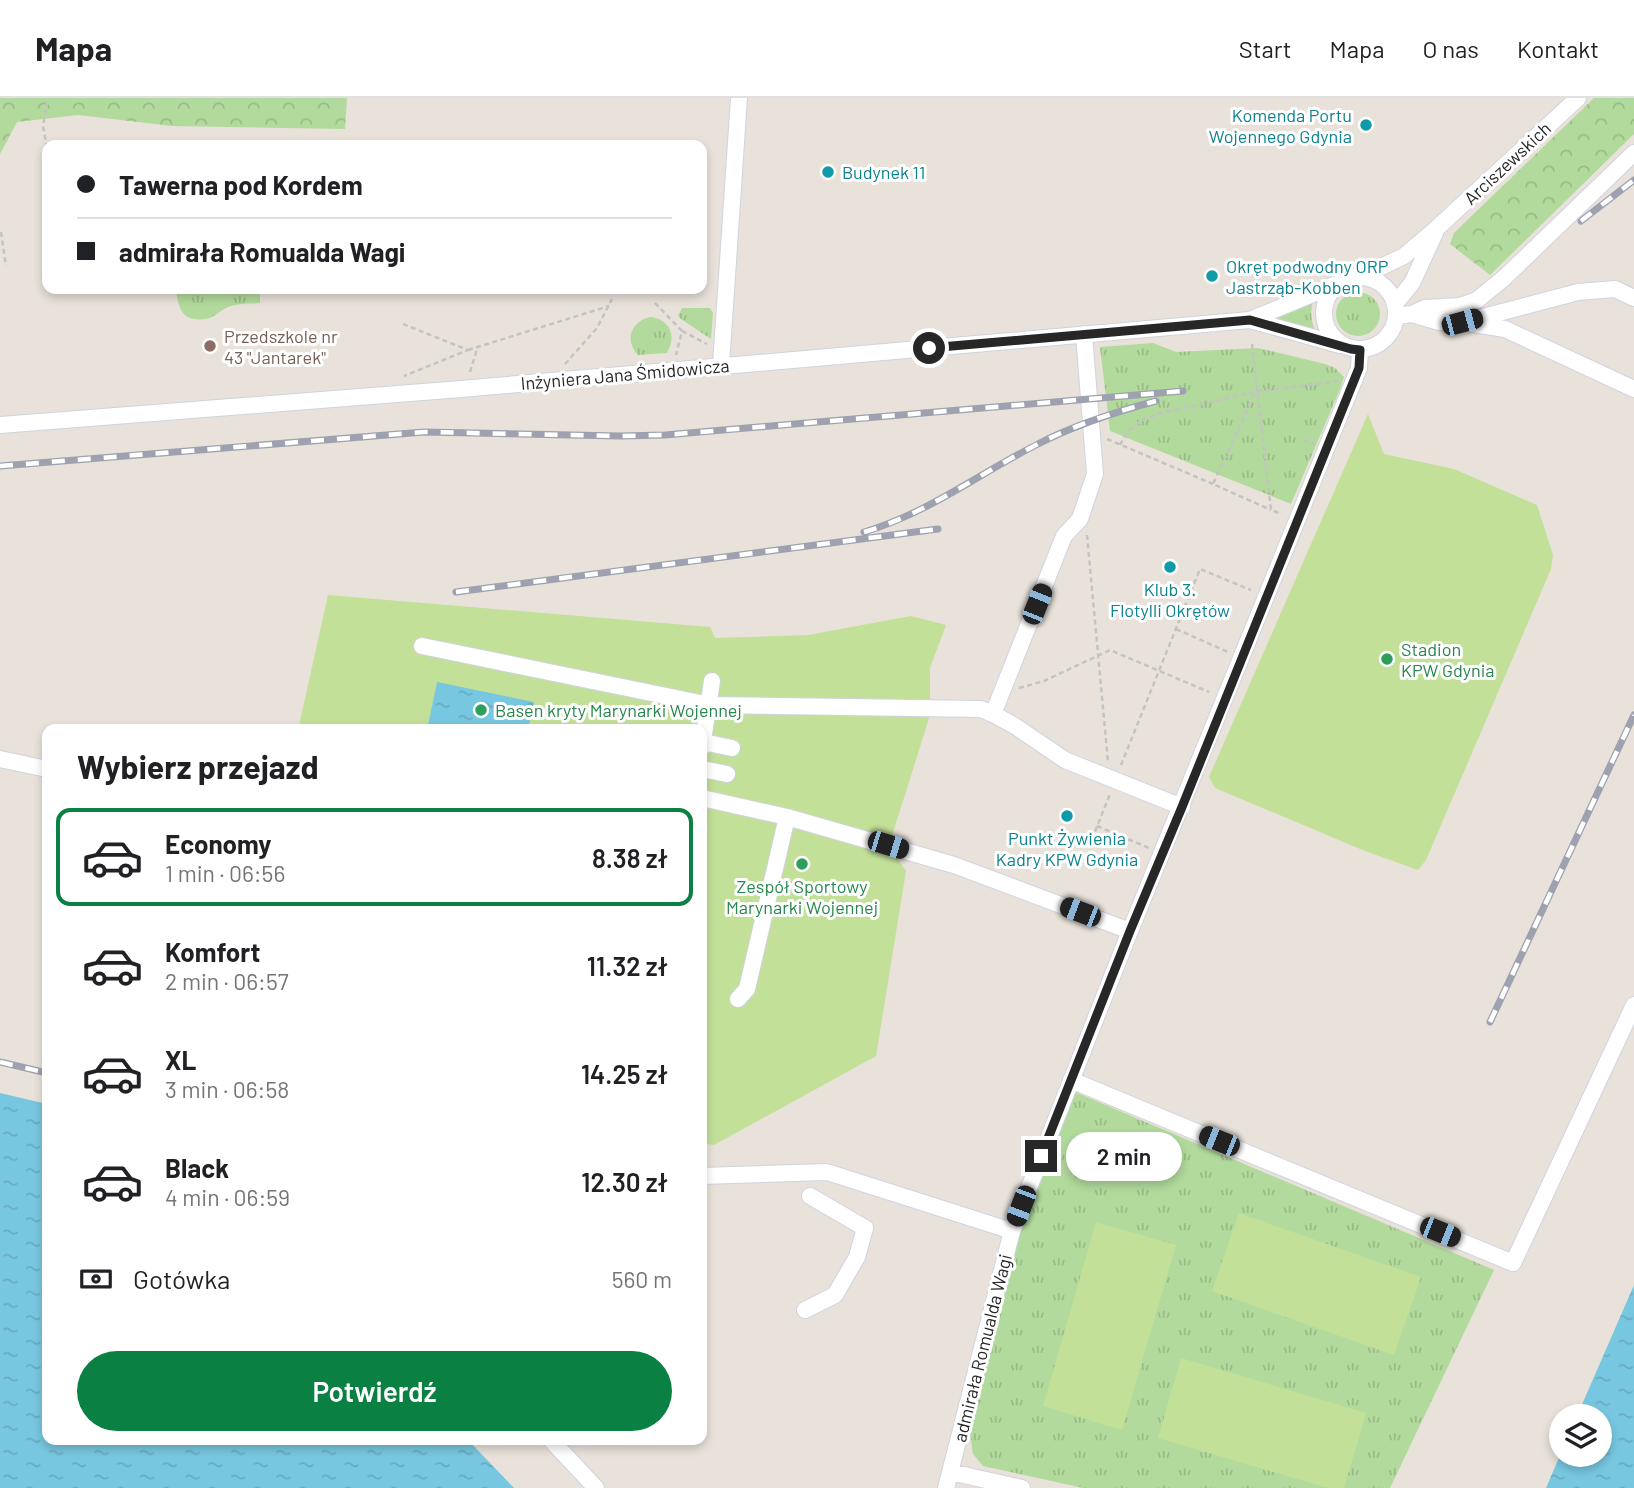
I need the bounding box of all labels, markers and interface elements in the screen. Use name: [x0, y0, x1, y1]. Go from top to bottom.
text: Mapa: [35, 28, 112, 68]
text: Start: [1239, 34, 1291, 63]
text: Mapa: [1329, 34, 1384, 63]
text: O nas: [1422, 34, 1479, 63]
text: Kontakt: [1517, 34, 1599, 63]
place label: Komenda Portu Wojennego Gdynia: [1209, 104, 1352, 147]
marker: Komenda Portu Wojennego Gdynia: [1358, 117, 1374, 133]
street label: Arciszewskich: [1459, 117, 1555, 209]
place label: Budynek 11: [842, 161, 925, 183]
marker: Budynek 11: [820, 164, 836, 180]
text: Tawerna pod Kordem: [119, 169, 363, 200]
text: admirała Romualda Wagi: [119, 236, 405, 267]
place label: Okręt podwodny ORP Jastrząb-Kobben: [1226, 255, 1388, 298]
marker: Okręt podwodny ORP Jastrząb-Kobben: [1204, 268, 1220, 284]
car: [1439, 306, 1486, 338]
place label: Przedszkole nr 43 "Jantarek": [224, 325, 338, 368]
route start: [913, 332, 945, 364]
marker: Przedszkole nr 43 "Jantarek": [202, 338, 218, 354]
street label: Inżyniera Jana Śmidowicza: [520, 354, 730, 394]
marker: Klub 3. Flotylli Okrętów: [1162, 559, 1178, 575]
place label: Klub 3. Flotylli Okrętów: [1110, 578, 1230, 621]
car: [1020, 581, 1055, 627]
place label: Stadion KPW Gdynia: [1401, 638, 1495, 681]
marker: Stadion KPW Gdynia: [1379, 651, 1395, 667]
place label: Basen kryty Marynarki Wojennej: [495, 699, 742, 721]
marker: Basen kryty Marynarki Wojennej: [473, 702, 489, 718]
text: Wybierz przejazd: [77, 747, 319, 785]
marker: Punkt Żywienia Kadry KPW Gdynia: [1059, 808, 1075, 824]
icon: car: [81, 826, 144, 889]
place label: Punkt Żywienia Kadry KPW Gdynia: [996, 827, 1138, 870]
text: Economy: [165, 828, 271, 859]
car: [865, 829, 912, 861]
text: 8.38 zł: [592, 842, 668, 873]
marker: Zespół Sportowy Marynarki Wojennej: [794, 856, 810, 872]
text: 1 min · 06:56: [165, 859, 285, 887]
place label: Zespół Sportowy Marynarki Wojennej: [726, 875, 878, 918]
car: [1057, 895, 1104, 929]
icon: car: [81, 934, 144, 997]
text: Komfort: [165, 936, 260, 967]
text: 11.32 zł: [587, 950, 668, 981]
text: 2 min · 06:57: [165, 967, 289, 995]
icon: car: [81, 1042, 144, 1105]
text: XL: [165, 1044, 196, 1075]
text: 14.25 zł: [581, 1058, 668, 1089]
text: 3 min · 06:58: [165, 1075, 289, 1103]
car: [1196, 1123, 1243, 1159]
callout: 2 min: [1066, 1132, 1181, 1180]
route end: [1025, 1140, 1057, 1172]
text: 2 min: [1097, 1142, 1151, 1170]
icon: car: [81, 1150, 144, 1213]
text: Black: [165, 1152, 229, 1183]
text: 12.30 zł: [581, 1166, 668, 1197]
text: 4 min · 06:59: [165, 1183, 290, 1211]
car: [1004, 1183, 1039, 1229]
car: [1417, 1214, 1464, 1250]
street label: admirała Romualda Wagi: [948, 1252, 1016, 1444]
icon: cash: [77, 1260, 115, 1298]
text: Gotówka: [133, 1263, 230, 1294]
text: 560 m: [612, 1265, 672, 1293]
button: Potwierdź: [77, 1351, 672, 1431]
map controls: [1549, 1404, 1612, 1467]
button: layers: [1549, 1404, 1612, 1467]

